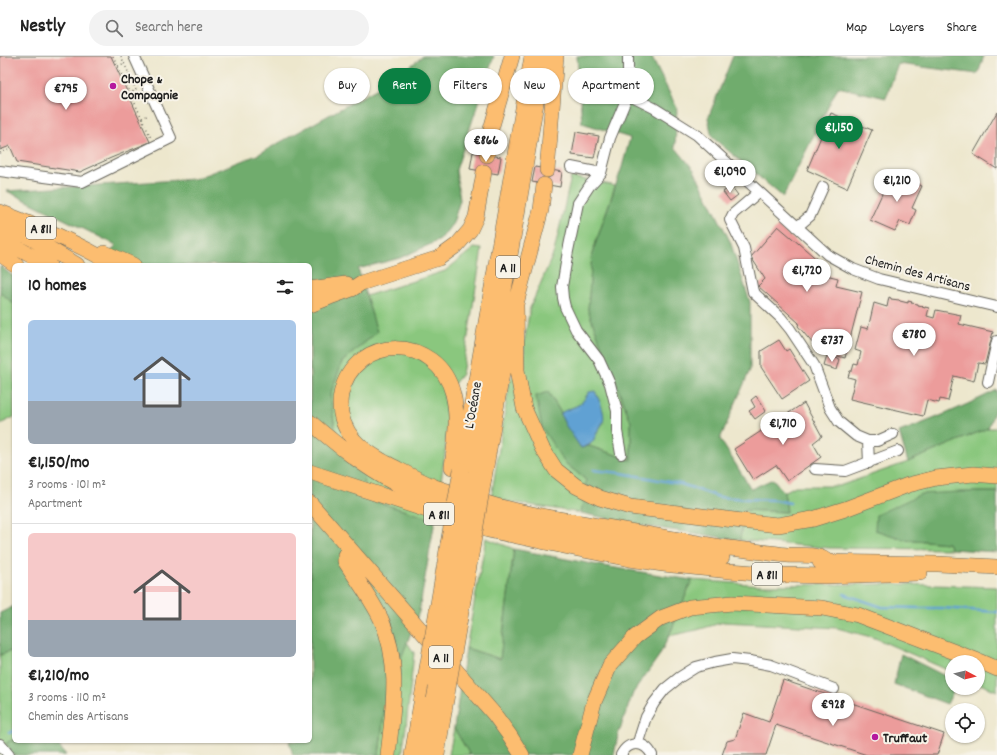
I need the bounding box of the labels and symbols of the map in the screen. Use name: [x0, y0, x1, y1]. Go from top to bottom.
place label: Chope & Compagnie: [121, 70, 178, 106]
pin: €795: [42, 77, 90, 111]
marker: Chope & Compagnie: [108, 81, 118, 91]
pin: €1,150: [806, 116, 872, 150]
pin: €866: [462, 129, 510, 163]
pin: €1,090: [697, 160, 763, 194]
pin: €1,210: [864, 169, 930, 203]
road number: A 811: [26, 217, 56, 239]
street label: Chemin des Artisans: [862, 250, 973, 298]
road number: A 11: [496, 256, 520, 278]
pin: €1,720: [774, 259, 840, 293]
pin: €780: [890, 323, 938, 357]
pin: €737: [808, 329, 856, 363]
street label: L’Océane: [460, 380, 488, 430]
pin: €1,710: [750, 412, 816, 446]
road number: A 811: [424, 503, 454, 525]
road number: A 811: [752, 563, 782, 585]
road number: A 11: [429, 646, 453, 668]
north arrow: [945, 655, 985, 695]
pin: €928: [809, 693, 857, 727]
place label: Truffaut: [883, 729, 928, 749]
marker: Truffaut: [870, 732, 880, 742]

